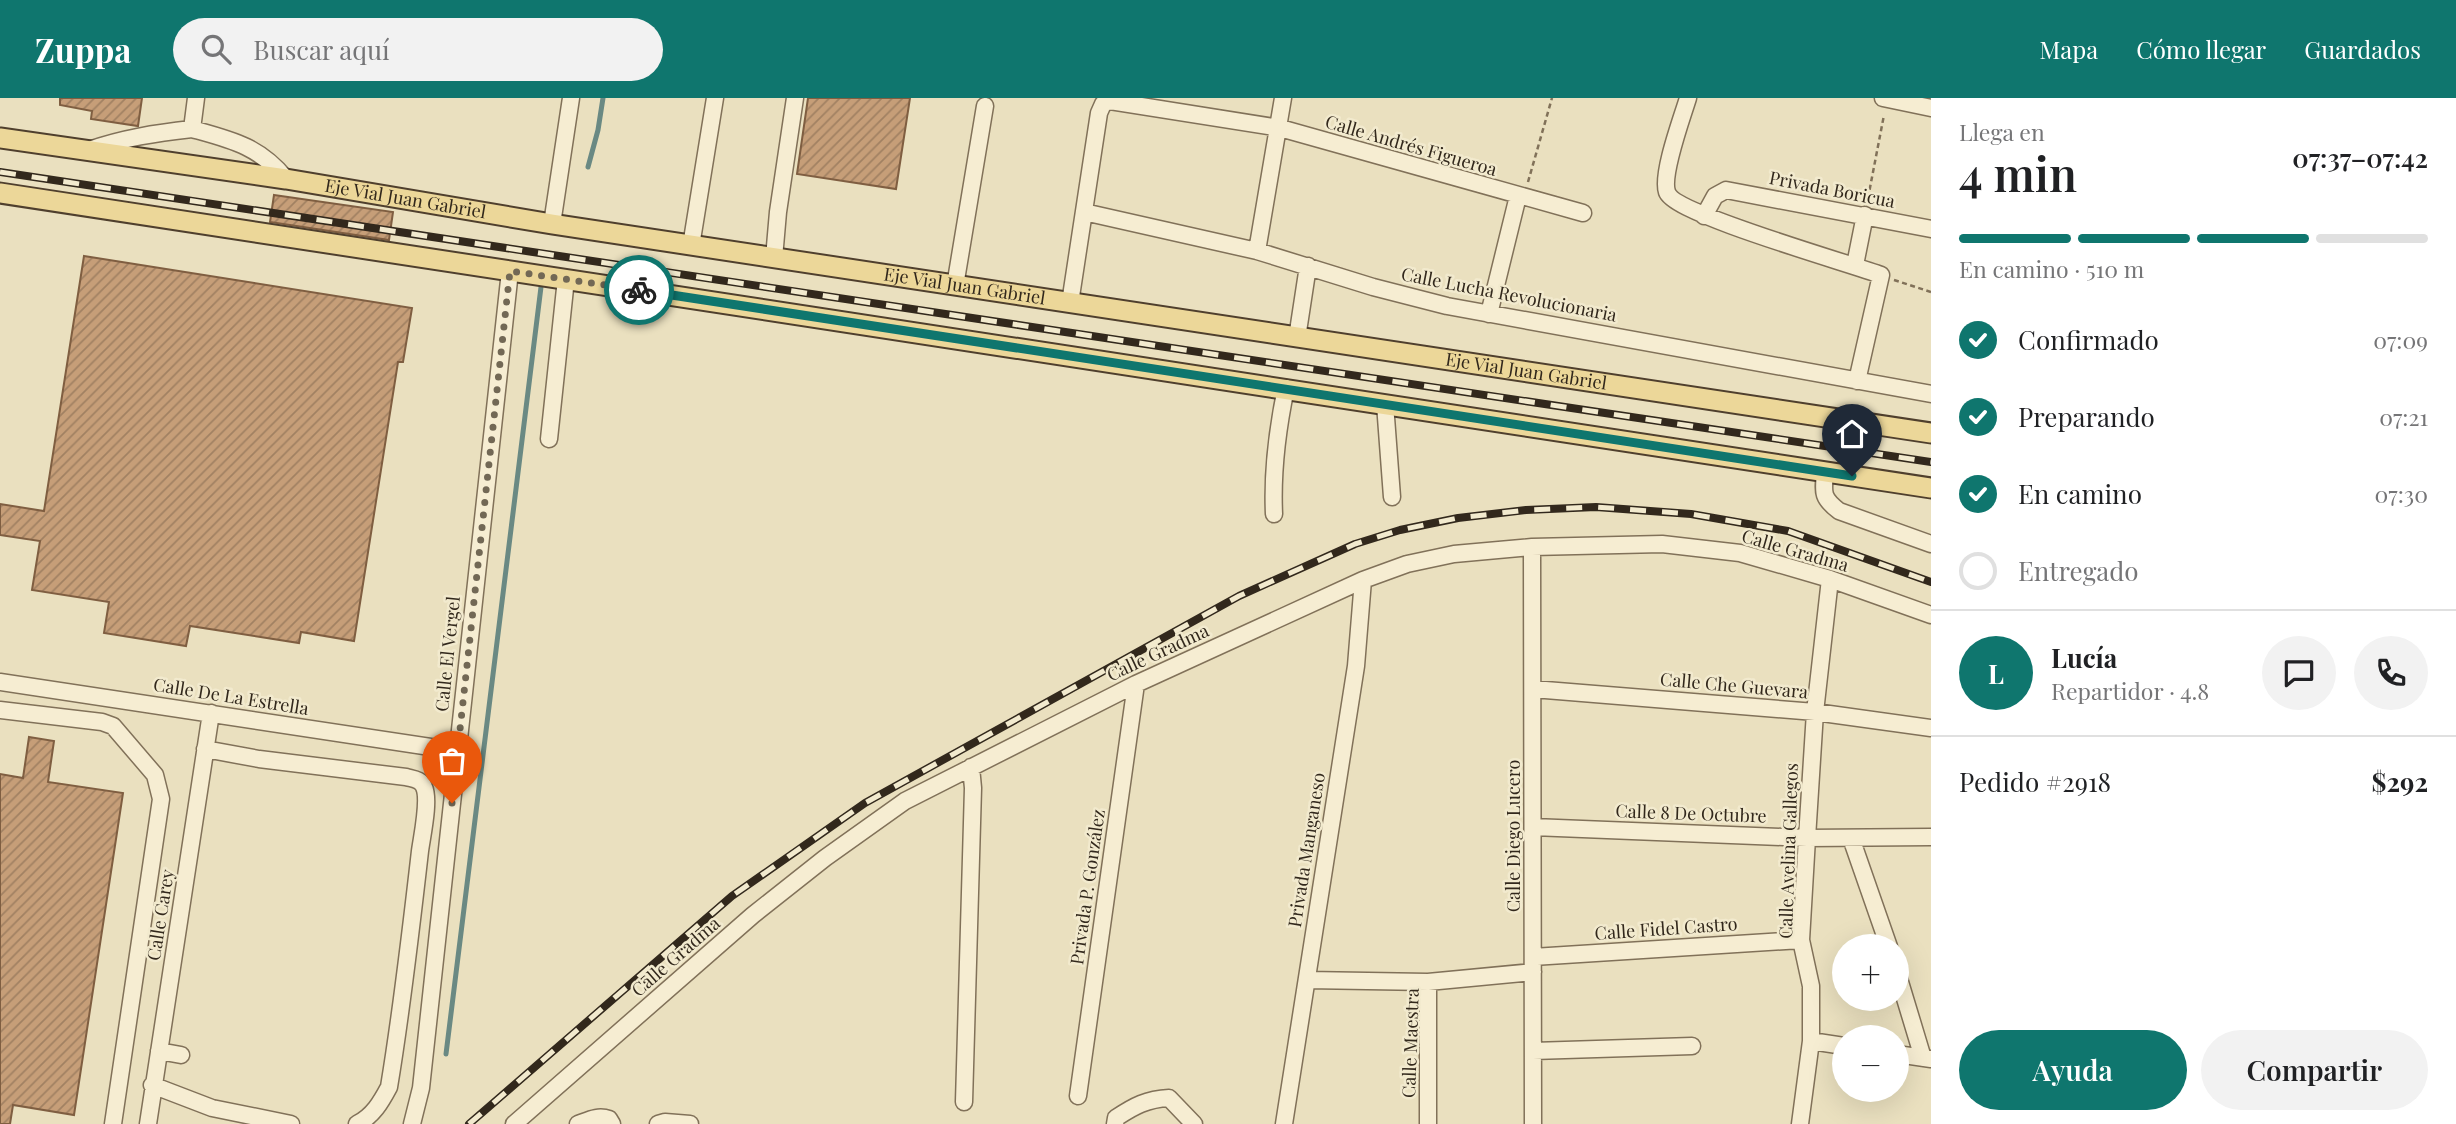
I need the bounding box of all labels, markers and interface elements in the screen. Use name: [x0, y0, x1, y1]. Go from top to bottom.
search box: [173, 18, 663, 81]
text: Zuppa: [35, 27, 131, 71]
icon: search: [197, 30, 235, 68]
text: Buscar aquí: [253, 32, 390, 67]
text: Mapa: [2040, 33, 2098, 65]
text: Cómo llegar: [2136, 33, 2266, 65]
text: Guardados: [2304, 33, 2421, 65]
street label: Calle Andrés Figueroa: [1323, 109, 1500, 181]
text: Llega en: [1959, 116, 2045, 147]
text: 07:37–07:42: [2292, 140, 2428, 175]
text: 4 min: [1959, 142, 2077, 204]
street label: Privada Boricua: [1767, 165, 1897, 213]
street label: Eje Vial Juan Gabriel: [323, 173, 488, 224]
text: En camino · 510 m: [1959, 253, 2144, 284]
courier: [604, 255, 674, 325]
street label: Eje Vial Juan Gabriel: [882, 261, 1047, 310]
street label: Calle Lucha Revolucionaria: [1399, 261, 1619, 327]
icon: bike: [620, 271, 658, 309]
icon: check: [1959, 321, 1997, 359]
text: Confirmado: [2018, 322, 2159, 357]
text: 07:09: [2373, 324, 2428, 355]
street label: Eje Vial Juan Gabriel: [1444, 347, 1609, 395]
icon: check: [1959, 398, 1997, 436]
text: Preparando: [2018, 399, 2155, 434]
text: 07:21: [2379, 401, 2428, 432]
pin: [1822, 404, 1882, 476]
icon: home: [1833, 415, 1871, 453]
icon: check: [1959, 475, 1997, 513]
text: En camino: [2018, 476, 2142, 511]
text: 07:30: [2375, 478, 2428, 509]
street label: Calle Gradma: [1739, 523, 1852, 577]
text: Entregado: [2018, 553, 2139, 588]
street label: Calle El Vergel: [429, 595, 465, 713]
street label: Calle Gradma: [1103, 618, 1213, 686]
button: chat: [2262, 636, 2336, 710]
button: phone: [2354, 636, 2428, 710]
text: Lucía: [2051, 640, 2117, 675]
text: L: [1988, 656, 2004, 691]
street label: Calle Che Guevara: [1659, 667, 1809, 703]
street label: Calle De La Estrella: [152, 672, 311, 720]
text: Repartidor · 4.8: [2051, 675, 2209, 706]
pin: [422, 731, 482, 803]
icon: bag: [433, 742, 471, 780]
street label: Calle Diego Lucero: [1501, 760, 1525, 912]
street label: Calle Avelina Gallegos: [1773, 763, 1803, 939]
text: Pedido #2918: [1959, 764, 2111, 799]
text: $292: [2372, 764, 2428, 799]
street label: Privada Manganeso: [1282, 771, 1330, 929]
street label: Calle 8 De Octubre: [1615, 798, 1767, 828]
street label: Privada P. González: [1064, 808, 1110, 966]
street label: Calle Carey: [141, 868, 179, 962]
street label: Calle Gradma: [626, 911, 725, 1001]
street label: Calle Fidel Castro: [1594, 911, 1738, 945]
map controls: [1832, 934, 1909, 1102]
button: +: [1832, 934, 1909, 1011]
street label: Calle Maestra: [1396, 987, 1424, 1098]
button: −: [1832, 1025, 1909, 1102]
button: Ayuda: [1959, 1030, 2187, 1110]
button: Compartir: [2201, 1030, 2428, 1110]

